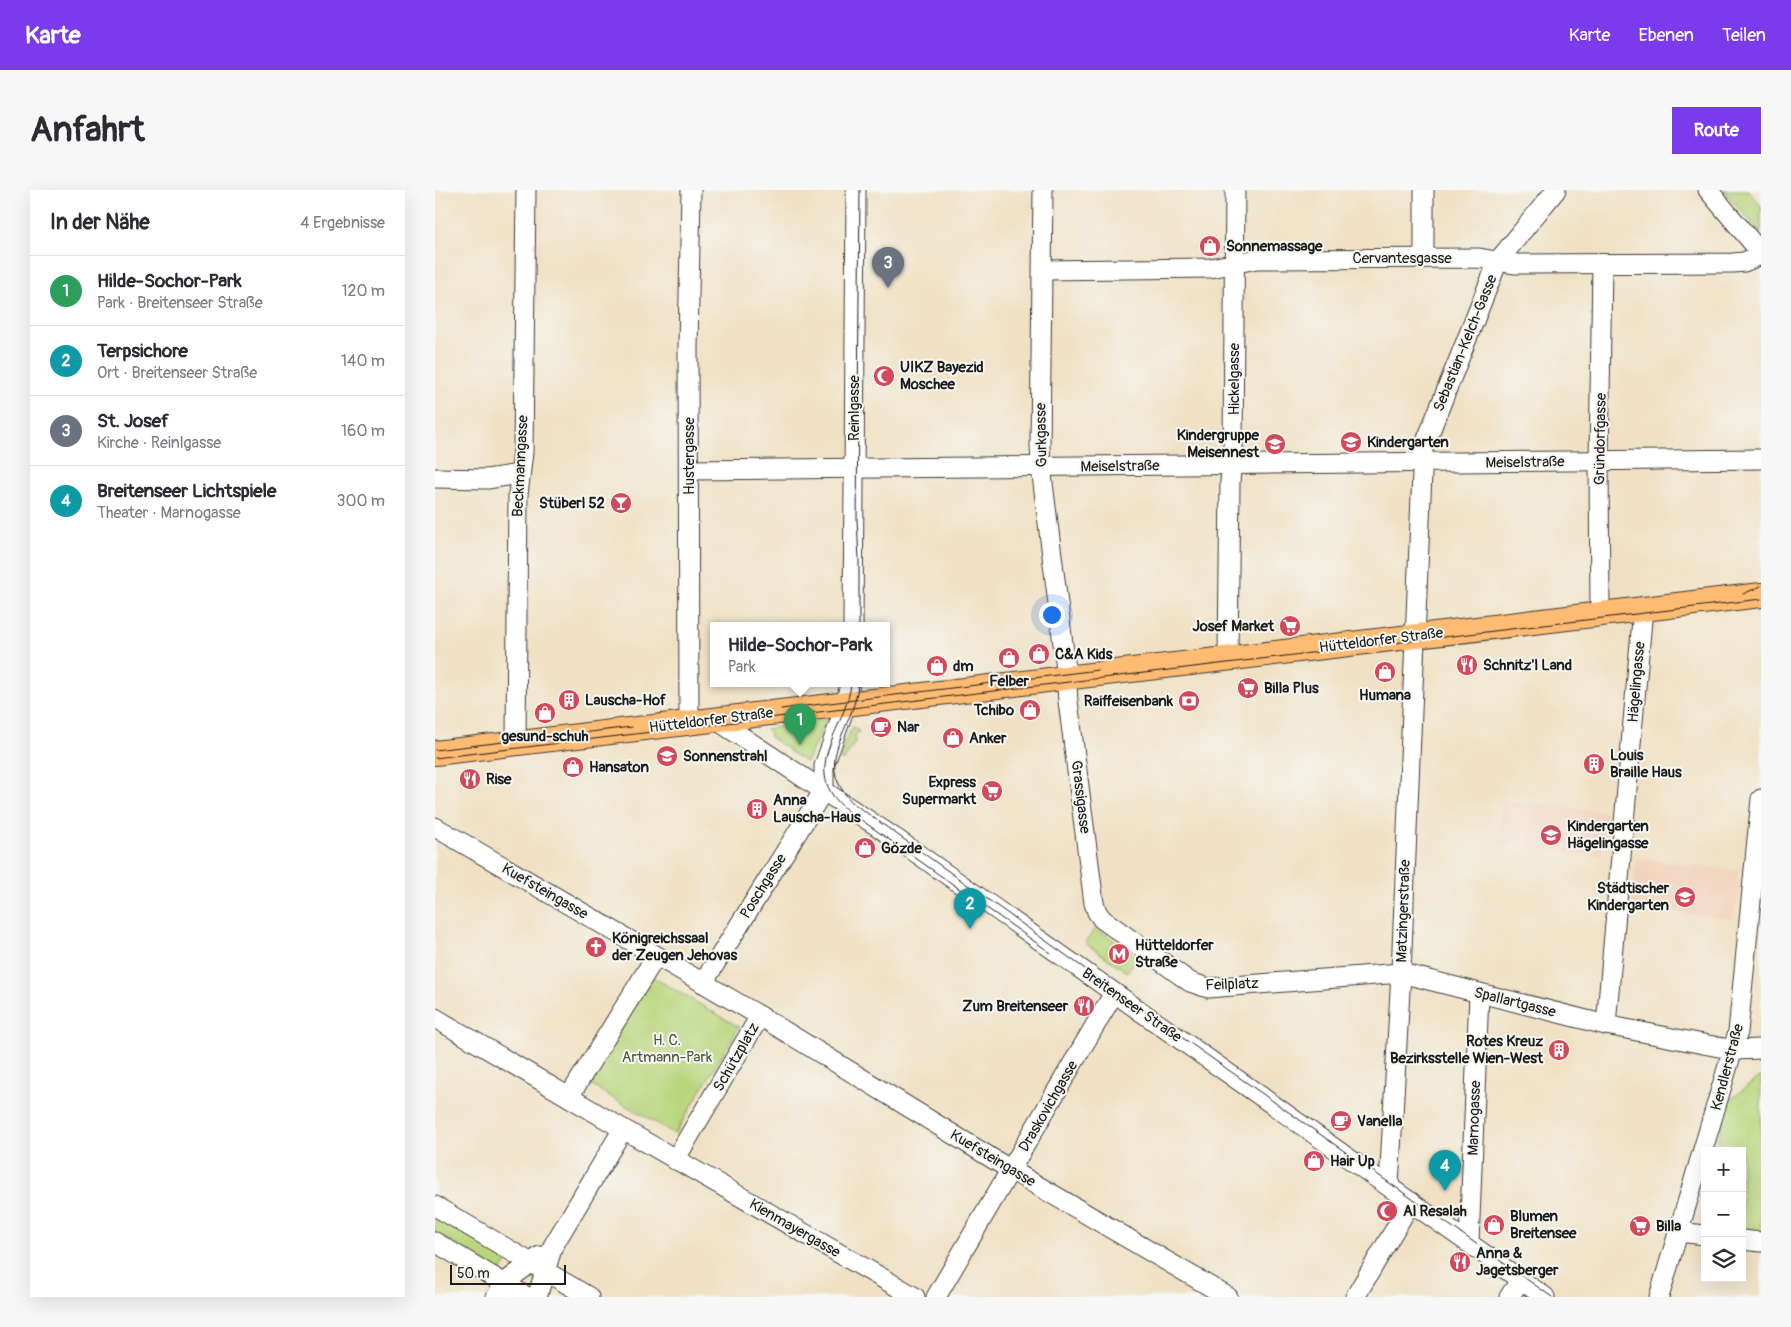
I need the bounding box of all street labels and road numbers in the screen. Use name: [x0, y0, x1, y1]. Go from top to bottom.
street label: Cervantesgasse: [1352, 249, 1452, 268]
street label: Sebastian-Kelch-Gasse: [1429, 271, 1502, 414]
street label: Hickelgasse: [1225, 342, 1244, 415]
street label: Reinlgasse: [845, 374, 864, 441]
street label: Gründorfgasse: [1590, 392, 1611, 485]
street label: Gurkgasse: [1031, 402, 1052, 467]
street label: Beckmanngasse: [508, 414, 533, 517]
street label: Hustergasse: [680, 416, 699, 495]
street label: Meiselstraße: [1485, 452, 1565, 473]
street label: Meiselstraße: [1080, 456, 1160, 477]
street label: Hütteldorfer Straße: [1318, 623, 1445, 658]
street label: Hägelingasse: [1623, 640, 1650, 723]
street label: Hütteldorfer Straße: [648, 703, 775, 738]
street label: Grassigasse: [1067, 759, 1094, 835]
street label: Poschgasse: [736, 850, 791, 922]
street label: Kuefsteingasse: [498, 859, 592, 924]
street label: Matzingerstraße: [1392, 859, 1415, 963]
street label: Breitenseer Straße: [1078, 964, 1186, 1047]
street label: Feilplatz: [1205, 974, 1259, 995]
street label: Spallartgasse: [1472, 983, 1558, 1022]
street label: Schützplatz: [709, 1019, 764, 1095]
street label: Kendlerstraße: [1707, 1021, 1748, 1113]
street label: Draskovichgasse: [1015, 1057, 1082, 1155]
street label: Marnogasse: [1464, 1079, 1485, 1156]
street label: Kuefsteingasse: [946, 1125, 1040, 1192]
street label: Kienmayergasse: [746, 1195, 844, 1262]

